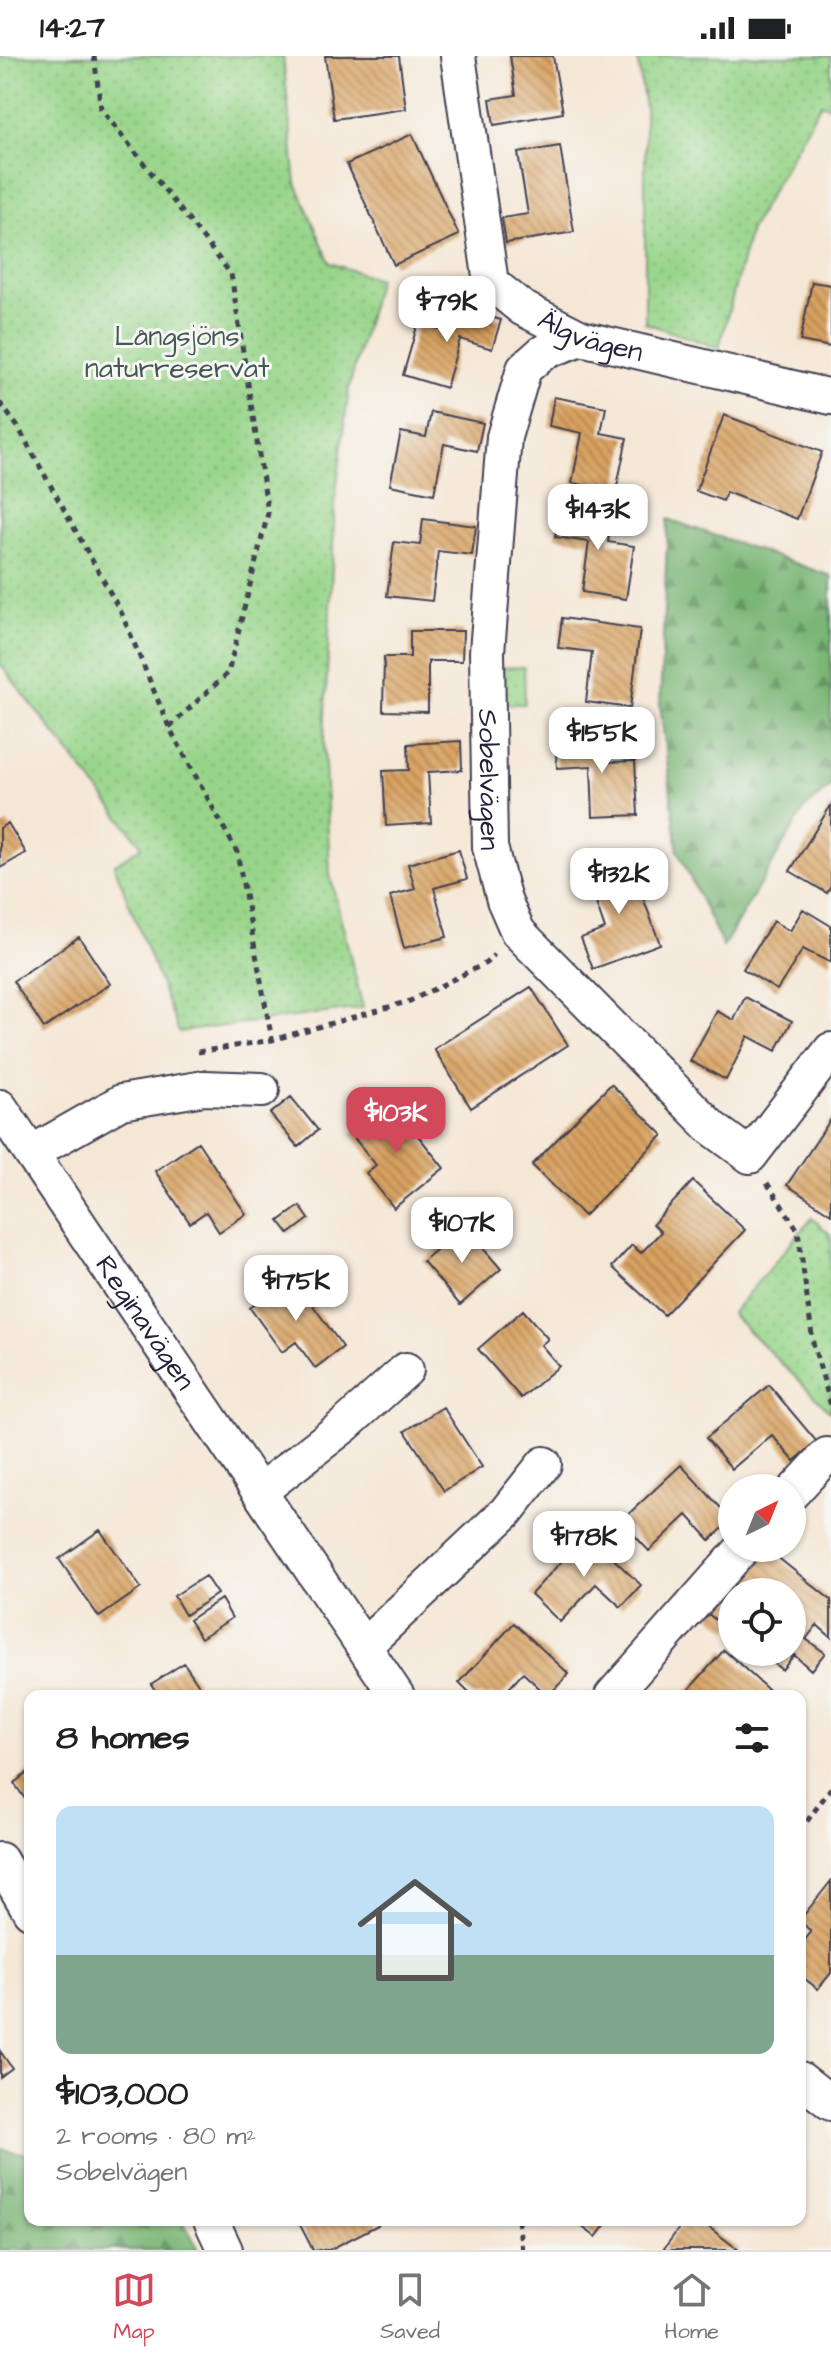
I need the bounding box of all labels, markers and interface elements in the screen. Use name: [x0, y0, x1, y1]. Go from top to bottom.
text: 14:27: [40, 7, 105, 49]
pin: $79K: [400, 276, 494, 344]
text: $79K: [416, 284, 478, 320]
street label: Älgvägen: [531, 300, 647, 371]
park label: Långsjöns naturreservat: [85, 317, 270, 388]
pin: $143K: [542, 484, 654, 552]
text: $143K: [566, 492, 630, 528]
pin: $155K: [546, 707, 658, 775]
street label: Sobelvägen: [468, 709, 510, 851]
text: $155K: [567, 715, 637, 751]
pin: $132K: [563, 848, 675, 916]
text: $132K: [588, 856, 650, 892]
pin: $103K: [340, 1087, 452, 1155]
text: $103K: [364, 1095, 428, 1131]
pin: $107K: [406, 1197, 518, 1265]
text: $107K: [429, 1205, 495, 1241]
street label: Reginavägen: [86, 1248, 205, 1398]
pin: $175K: [240, 1255, 352, 1323]
text: $175K: [262, 1263, 330, 1299]
north arrow: [718, 1474, 806, 1562]
map controls: [718, 1474, 806, 1666]
pin: $178K: [528, 1511, 640, 1579]
text: $178K: [551, 1519, 617, 1555]
button: locate: [718, 1578, 806, 1666]
text: 8 homes: [56, 1714, 190, 1762]
icon: filters: [730, 1716, 774, 1760]
icon: home: [343, 1858, 487, 2002]
text: $103,000: [56, 2070, 188, 2118]
text: 2 rooms · 80 m²: [56, 2118, 256, 2154]
text: Sobelvägen: [56, 2154, 187, 2190]
tab: Map: [112, 2268, 156, 2347]
tab: Saved: [380, 2268, 440, 2347]
tab: Home: [664, 2268, 719, 2347]

